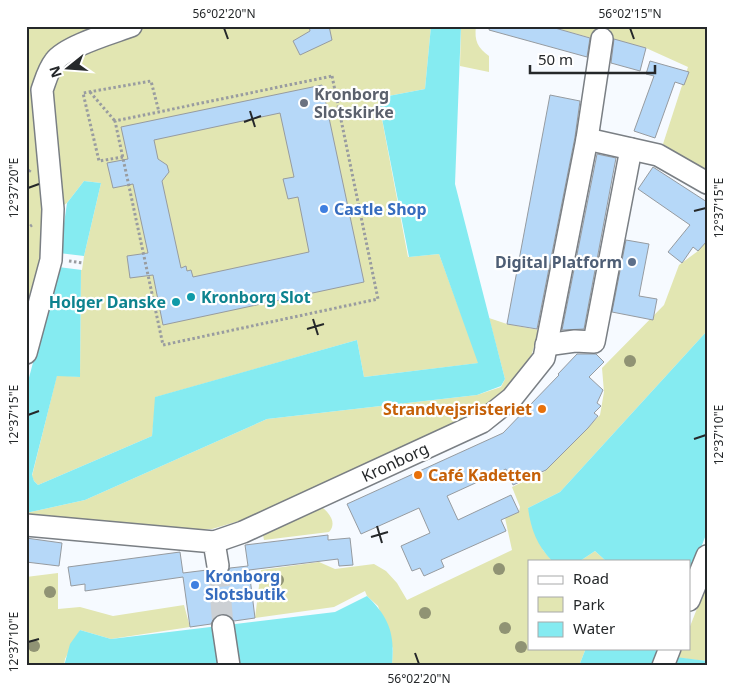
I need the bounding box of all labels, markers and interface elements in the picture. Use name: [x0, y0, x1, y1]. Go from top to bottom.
text: 56°02'20"N: [192, 5, 256, 22]
text: 56°02'15"N: [598, 5, 662, 22]
north arrow: [42, 42, 92, 92]
scale bar: [530, 42, 656, 74]
text: 50 m: [538, 49, 573, 69]
text: N: [44, 64, 66, 80]
place label: Kronborg Slotskirke: [314, 83, 394, 123]
marker: Kronborg Slotskirke: [298, 97, 310, 109]
text: 12°37'20"E: [5, 158, 22, 218]
text: 12°37'15"E: [710, 178, 727, 238]
place label: Castle Shop: [334, 198, 427, 220]
marker: Castle Shop: [318, 203, 330, 215]
place label: Digital Platform: [495, 251, 622, 273]
marker: Digital Platform: [626, 256, 638, 268]
place label: Kronborg Slot: [201, 286, 311, 308]
place label: Holger Danske: [49, 291, 166, 313]
marker: Kronborg Slot: [185, 291, 197, 303]
marker: Holger Danske: [170, 296, 182, 308]
text: 12°37'15"E: [5, 385, 22, 445]
place label: Strandvejsristeriet: [383, 398, 532, 420]
marker: Strandvejsristeriet: [536, 403, 548, 415]
text: 12°37'10"E: [710, 405, 727, 465]
street label: Kronborg: [358, 437, 432, 487]
place label: Café Kadetten: [428, 464, 541, 486]
marker: Café Kadetten: [412, 469, 424, 481]
legend: [528, 560, 690, 650]
place label: Kronborg Slotsbutik: [205, 565, 286, 605]
text: Road: [573, 568, 609, 588]
marker: Kronborg Slotsbutik: [189, 579, 201, 591]
text: Park: [573, 594, 605, 614]
text: 12°37'10"E: [5, 612, 22, 672]
text: Water: [573, 618, 615, 638]
text: 56°02'20"N: [387, 670, 451, 687]

